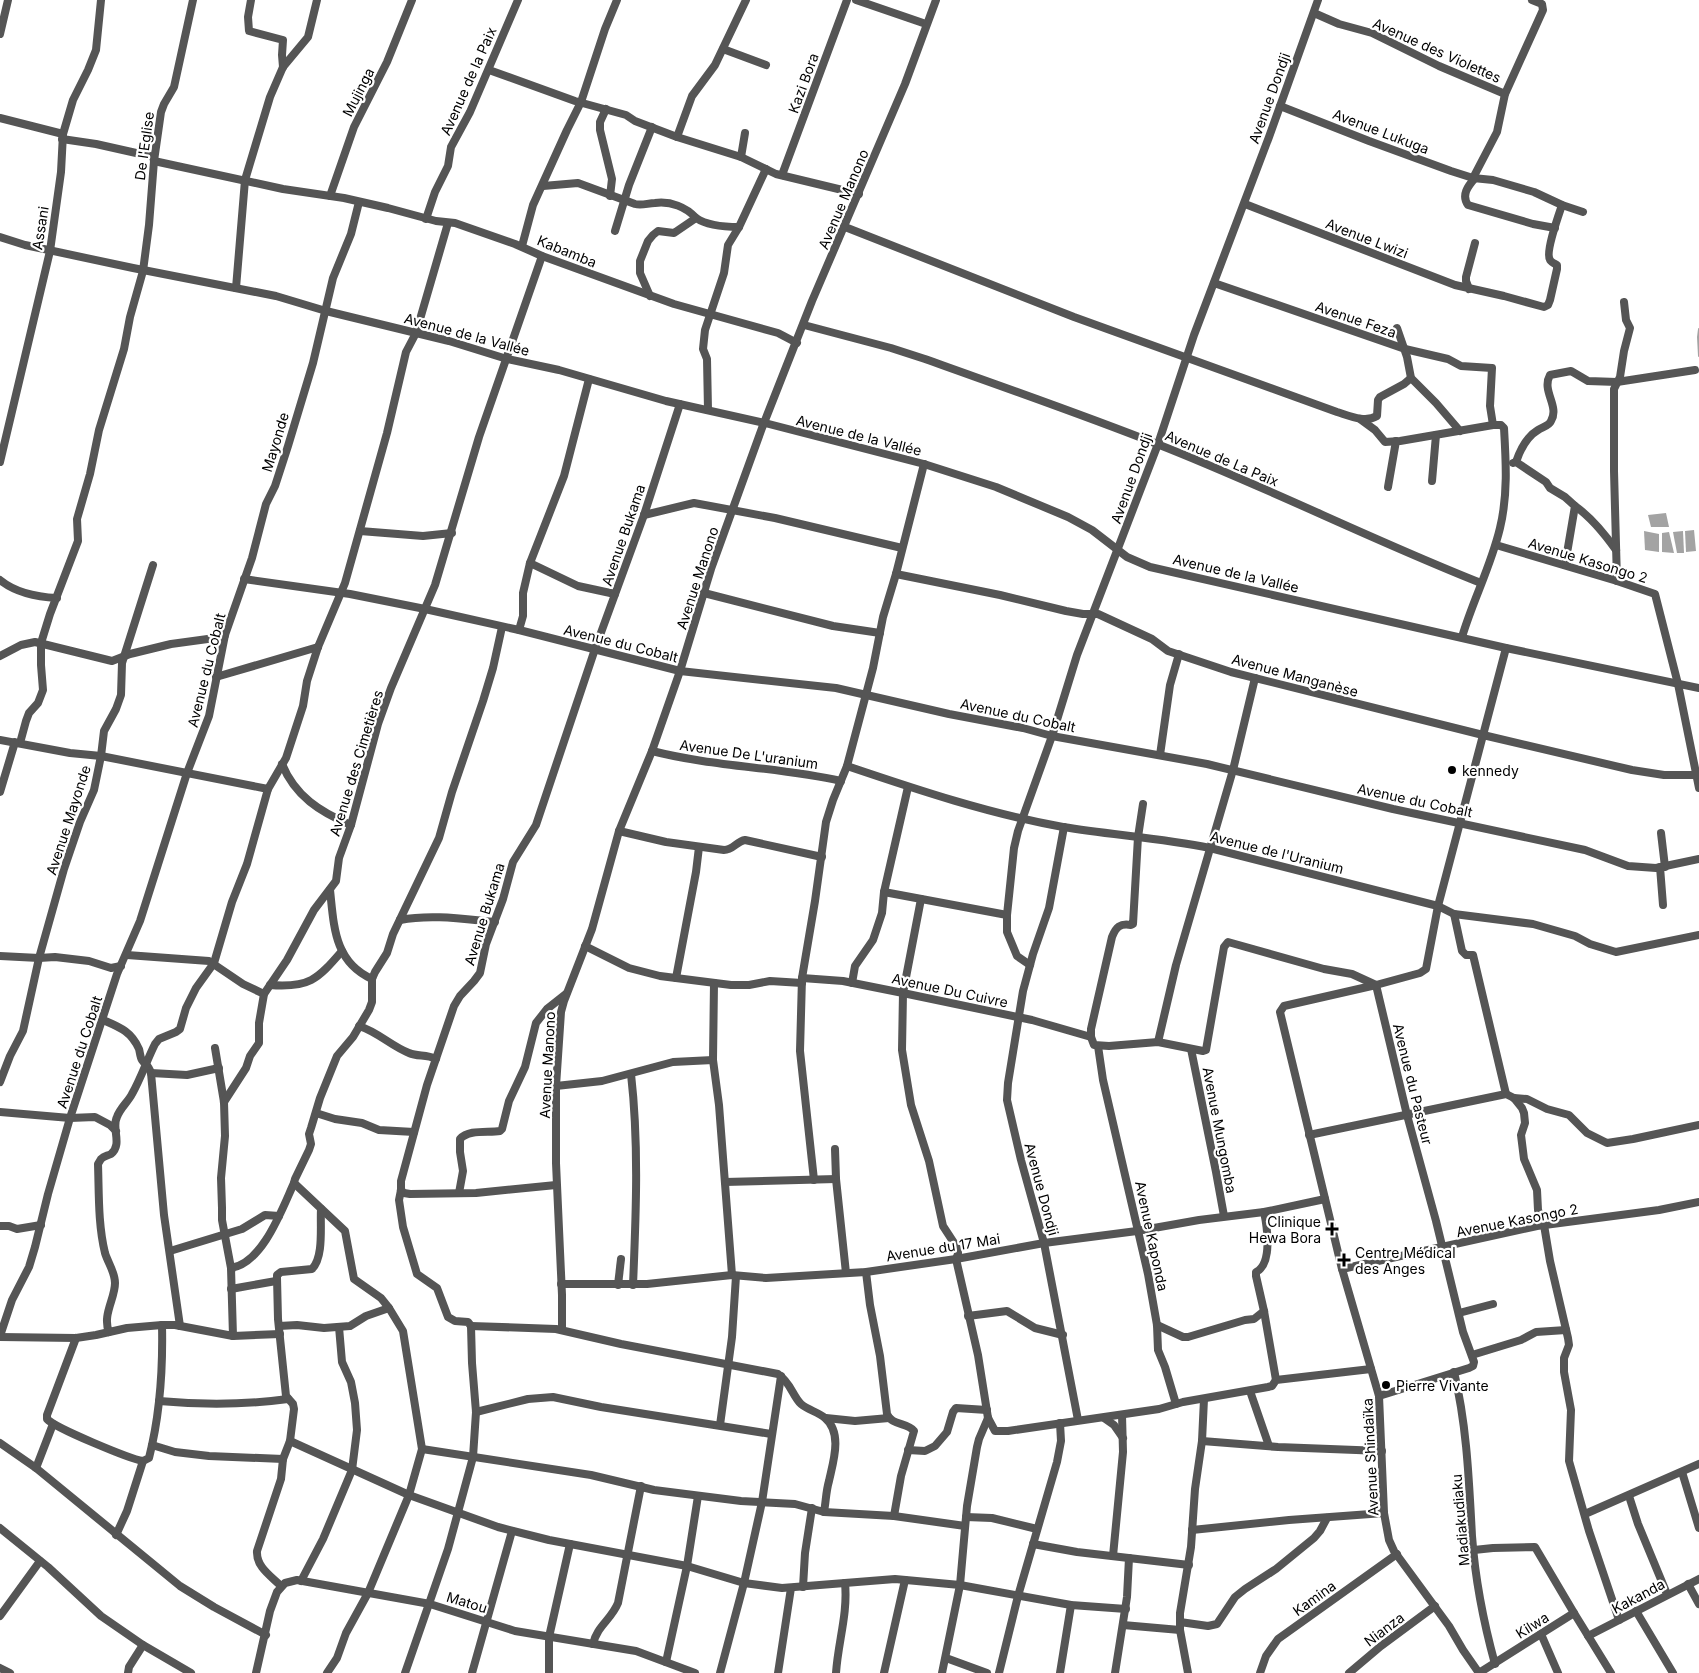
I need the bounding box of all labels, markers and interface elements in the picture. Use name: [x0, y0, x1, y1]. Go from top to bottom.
street label: Avenue des Violettes: [1370, 14, 1504, 86]
street label: Avenue de la Paix: [436, 24, 500, 138]
street label: Kazi Bora: [784, 50, 822, 116]
street label: Avenue Dondji: [1245, 50, 1293, 146]
street label: Mujinga: [339, 65, 377, 119]
street label: Avenue Lukuga: [1330, 105, 1432, 157]
street label: De l'Eglise: [131, 111, 157, 181]
street label: Avenue Manono: [814, 146, 872, 252]
street label: Assani: [28, 205, 52, 251]
street label: Avenue Lwizi: [1323, 214, 1411, 262]
street label: Kabamba: [535, 231, 599, 271]
street label: Avenue Feza: [1313, 297, 1399, 341]
street label: Avenue de la Vallée: [403, 309, 531, 359]
street label: Mayonde: [258, 410, 292, 474]
street label: Avenue de la Vallée: [794, 411, 924, 459]
street label: Avenue de La Paix: [1163, 426, 1281, 490]
street label: Avenue Dondji: [1107, 430, 1155, 526]
street label: Avenue Bukama: [598, 482, 648, 588]
street label: Avenue Manono: [672, 525, 722, 631]
street label: Avenue Kasongo 2: [1526, 534, 1650, 586]
street label: Avenue de la Vallée: [1171, 550, 1301, 596]
street label: Avenue du Cobalt: [184, 611, 229, 729]
street label: Avenue du Cobalt: [562, 621, 680, 666]
street label: Avenue Manganèse: [1230, 650, 1360, 700]
street label: Avenue des Cimetières: [326, 688, 386, 838]
street label: Avenue du Cobalt: [959, 694, 1078, 736]
street label: Avenue De L'uranium: [679, 736, 819, 772]
place label: kennedy: [1462, 762, 1519, 779]
street label: Avenue Mayonde: [42, 763, 94, 877]
marker: kennedy: [1446, 764, 1458, 776]
street label: Avenue du Cobalt: [1356, 779, 1475, 821]
street label: Avenue de l'Uranium: [1208, 827, 1346, 877]
street label: Avenue Bukama: [460, 861, 508, 967]
street label: Avenue Du Cuivre: [890, 969, 1010, 1011]
street label: Avenue du Cobalt: [53, 993, 105, 1110]
street label: Avenue Manono: [536, 1011, 558, 1119]
street label: Avenue du Pasteur: [1390, 1022, 1436, 1146]
street label: Avenue Mungomba: [1199, 1065, 1241, 1195]
street label: Avenue Dondji: [1021, 1141, 1063, 1237]
street label: Avenue Kaponda: [1132, 1179, 1172, 1293]
street label: Avenue Kasongo 2: [1455, 1200, 1579, 1240]
place label: Clinique Hewa Bora: [1249, 1213, 1321, 1246]
marker: Clinique Hewa Bora: [1325, 1222, 1339, 1236]
street label: Avenue du 17 Mai: [885, 1230, 1001, 1264]
place label: Centre Médical des Anges: [1355, 1244, 1456, 1277]
marker: Centre Médical des Anges: [1337, 1253, 1351, 1267]
place label: Pierre Vivante: [1396, 1377, 1489, 1394]
marker: Pierre Vivante: [1380, 1379, 1392, 1391]
street label: Avenue Shindaïka: [1358, 1398, 1382, 1516]
street label: Madiakudiaku: [1448, 1473, 1472, 1567]
street label: Kakanda: [1609, 1575, 1667, 1617]
street label: Kamina: [1289, 1577, 1339, 1619]
street label: Matou: [445, 1588, 489, 1616]
street label: Nianza: [1361, 1608, 1407, 1650]
street label: Kilwa: [1512, 1608, 1552, 1642]

